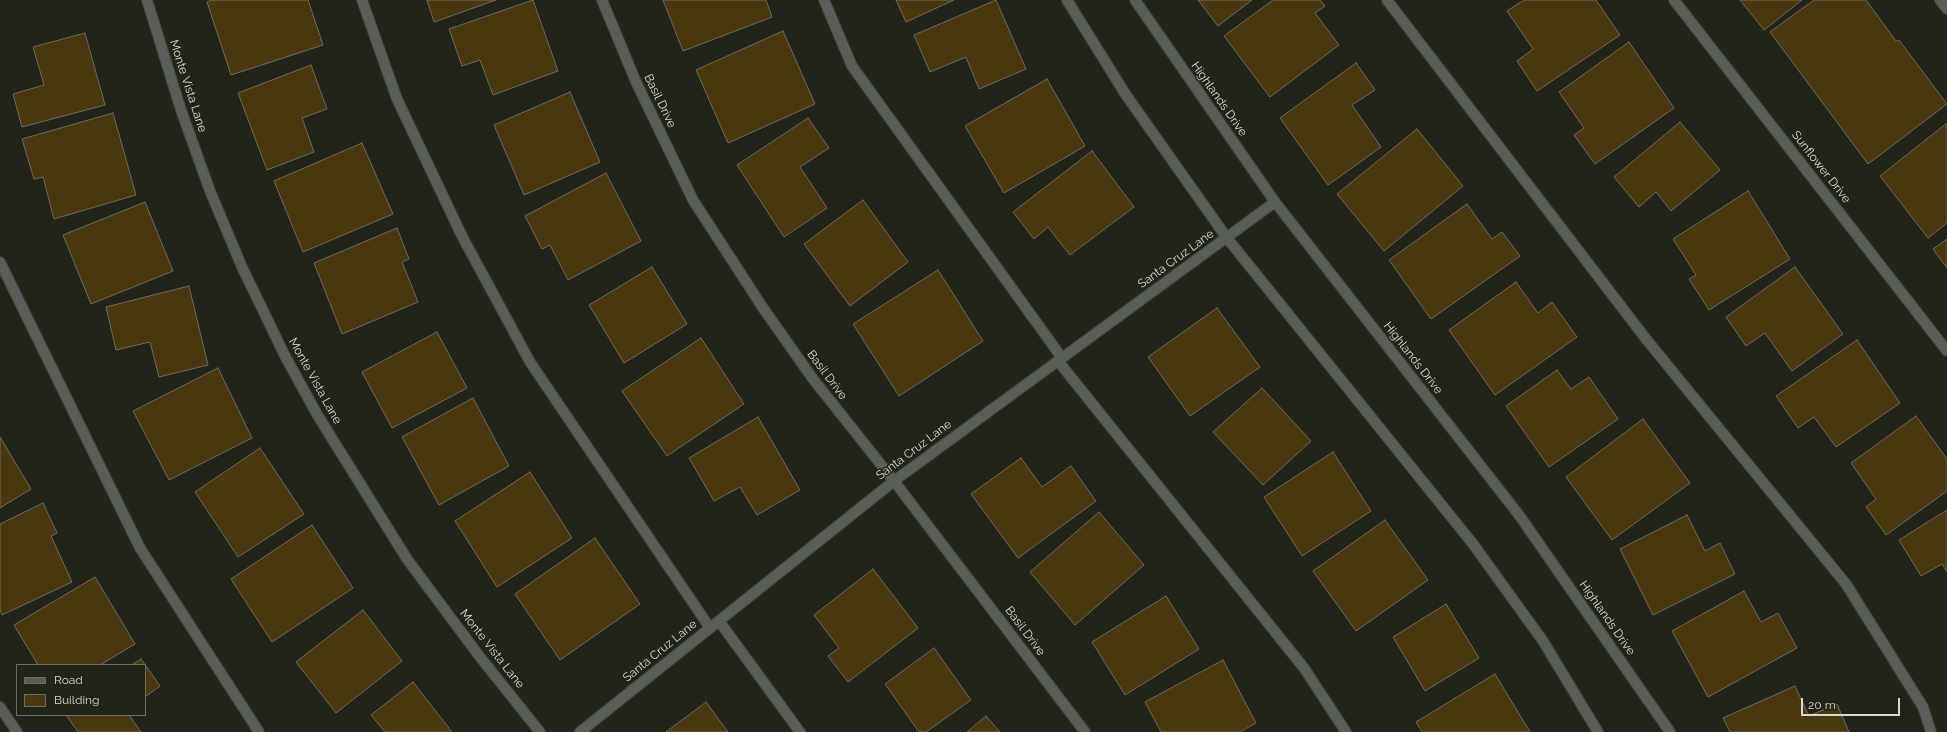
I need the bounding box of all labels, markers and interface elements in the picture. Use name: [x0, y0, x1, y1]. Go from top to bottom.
street label: Monte Vista Lane: [166, 38, 210, 134]
street label: Highlands Drive: [1188, 59, 1250, 139]
street label: Basil Drive: [641, 72, 679, 130]
street label: Sunflower Drive: [1788, 128, 1854, 206]
street label: Santa Cruz Lane: [1135, 227, 1217, 291]
street label: Highlands Drive: [1380, 319, 1446, 397]
street label: Monte Vista Lane: [285, 335, 345, 427]
street label: Basil Drive: [804, 348, 850, 402]
street label: Santa Cruz Lane: [874, 417, 954, 483]
street label: Highlands Drive: [1576, 578, 1638, 658]
street label: Basil Drive: [1002, 604, 1048, 658]
street label: Monte Vista Lane: [457, 607, 527, 691]
street label: Santa Cruz Lane: [620, 617, 700, 685]
legend: [16, 664, 146, 716]
text: Road: [54, 673, 83, 687]
scale bar: [1803, 690, 1902, 716]
text: Building: [54, 693, 100, 707]
text: 20 m: [1808, 698, 1836, 712]

